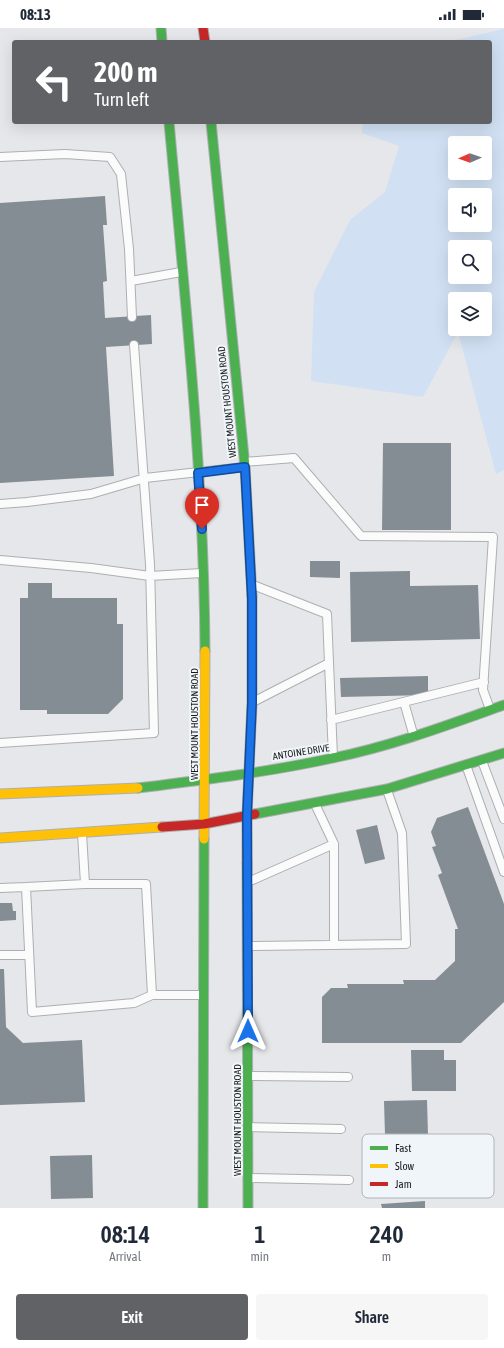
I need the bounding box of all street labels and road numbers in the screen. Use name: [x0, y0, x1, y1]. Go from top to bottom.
street label: WEST MOUNT HOUSTON ROAD: [216, 345, 238, 458]
street label: WEST MOUNT HOUSTON ROAD: [189, 668, 200, 780]
street label: ANTOINE DRIVE: [272, 742, 331, 762]
street label: WEST MOUNT HOUSTON ROAD: [232, 1064, 243, 1176]

